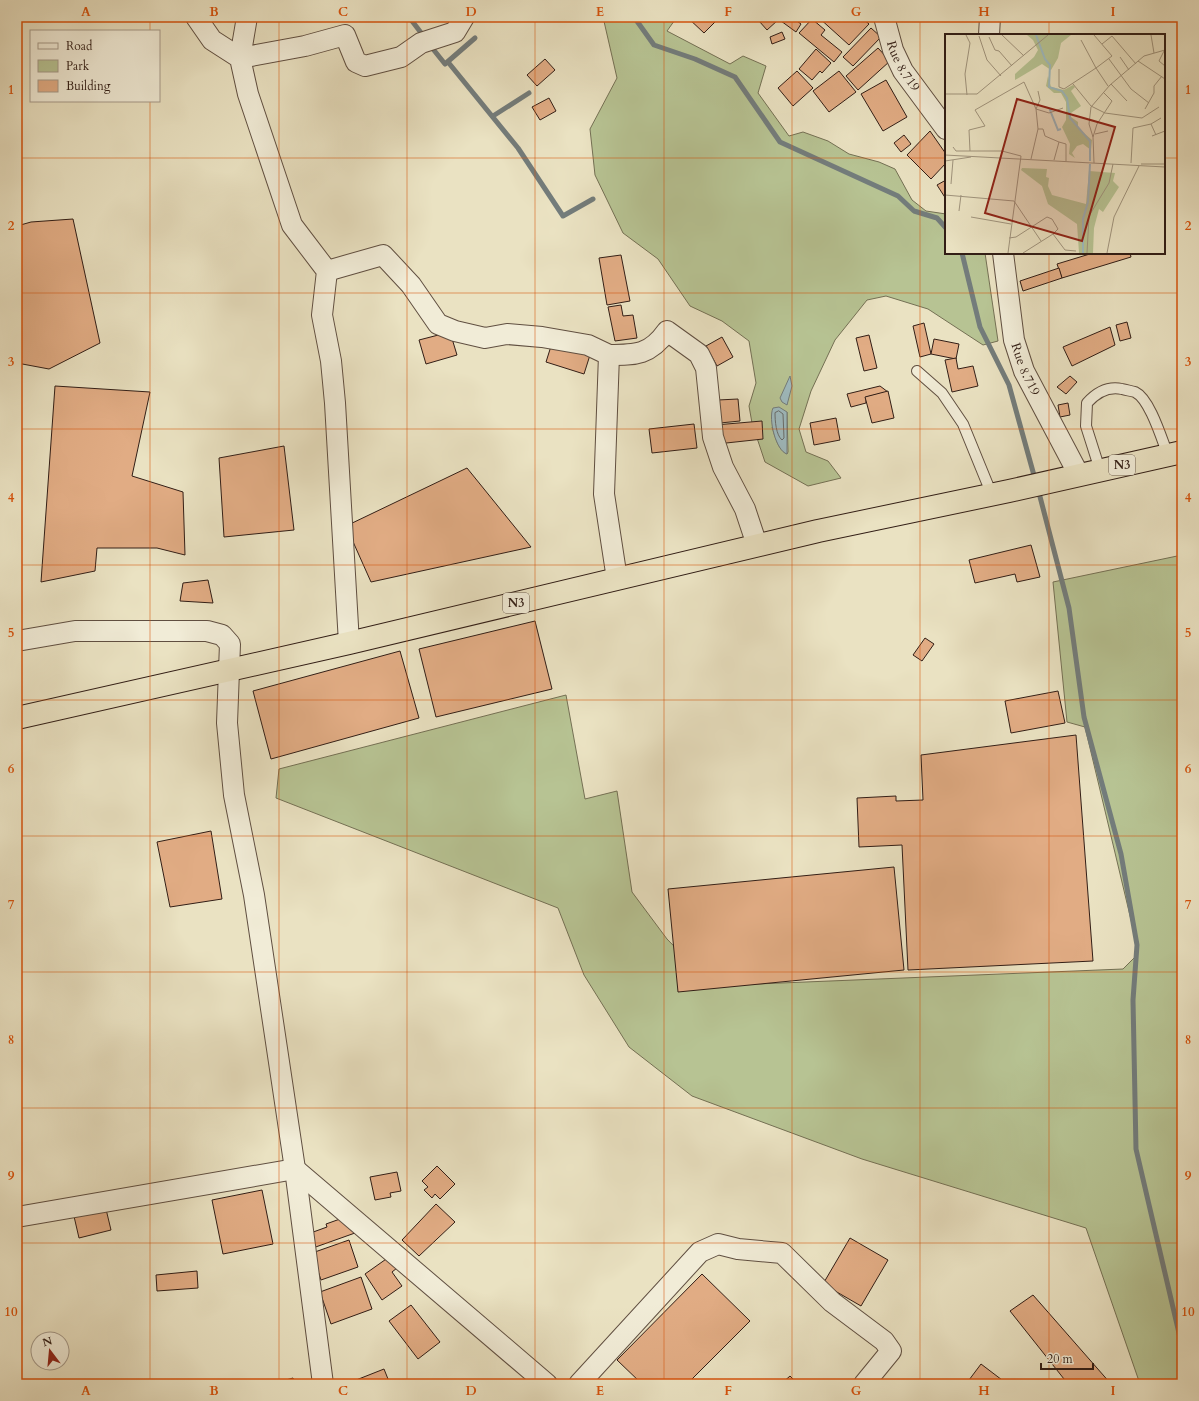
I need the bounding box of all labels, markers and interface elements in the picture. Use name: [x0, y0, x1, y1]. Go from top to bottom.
text: A: [81, 3, 91, 21]
text: B: [209, 3, 219, 21]
text: C: [338, 3, 348, 21]
text: D: [465, 3, 477, 21]
text: E: [596, 3, 604, 21]
text: F: [724, 3, 732, 21]
text: G: [851, 3, 862, 21]
text: H: [978, 3, 990, 21]
text: I: [1110, 3, 1116, 21]
legend: [30, 30, 160, 102]
inset map: [945, 34, 1165, 254]
text: Road: [66, 38, 93, 54]
street label: Rue 8.719: [882, 39, 924, 95]
text: Park: [66, 58, 90, 74]
text: Building: [66, 78, 111, 94]
text: 1: [8, 81, 14, 99]
text: 1: [1185, 81, 1191, 99]
text: 2: [8, 217, 15, 235]
text: 2: [1185, 217, 1192, 235]
street label: Rue 8.719: [1007, 341, 1045, 399]
text: 3: [8, 353, 15, 371]
text: 3: [1185, 353, 1192, 371]
road number: N3: [1109, 455, 1135, 475]
text: 4: [8, 489, 15, 507]
text: 4: [1185, 489, 1192, 507]
road number: N3: [503, 593, 529, 613]
text: 5: [8, 624, 14, 642]
text: 5: [1185, 624, 1191, 642]
text: 6: [8, 760, 15, 778]
text: 6: [1185, 760, 1192, 778]
text: 7: [8, 896, 15, 914]
text: 7: [1185, 896, 1192, 914]
text: 8: [8, 1031, 14, 1049]
text: 8: [1185, 1031, 1191, 1049]
text: 9: [8, 1167, 15, 1185]
text: 9: [1185, 1167, 1192, 1185]
text: 10: [4, 1303, 18, 1321]
text: 10: [1181, 1303, 1195, 1321]
north arrow: [30, 1331, 70, 1371]
text: N: [41, 1333, 54, 1350]
scale bar: [1041, 1345, 1093, 1371]
text: 20 m: [1047, 1351, 1074, 1367]
text: A: [81, 1382, 91, 1400]
text: B: [209, 1382, 219, 1400]
text: C: [338, 1382, 348, 1400]
text: D: [465, 1382, 477, 1400]
text: E: [596, 1382, 604, 1400]
text: F: [724, 1382, 732, 1400]
text: G: [851, 1382, 862, 1400]
text: H: [978, 1382, 990, 1400]
text: I: [1110, 1382, 1116, 1400]

